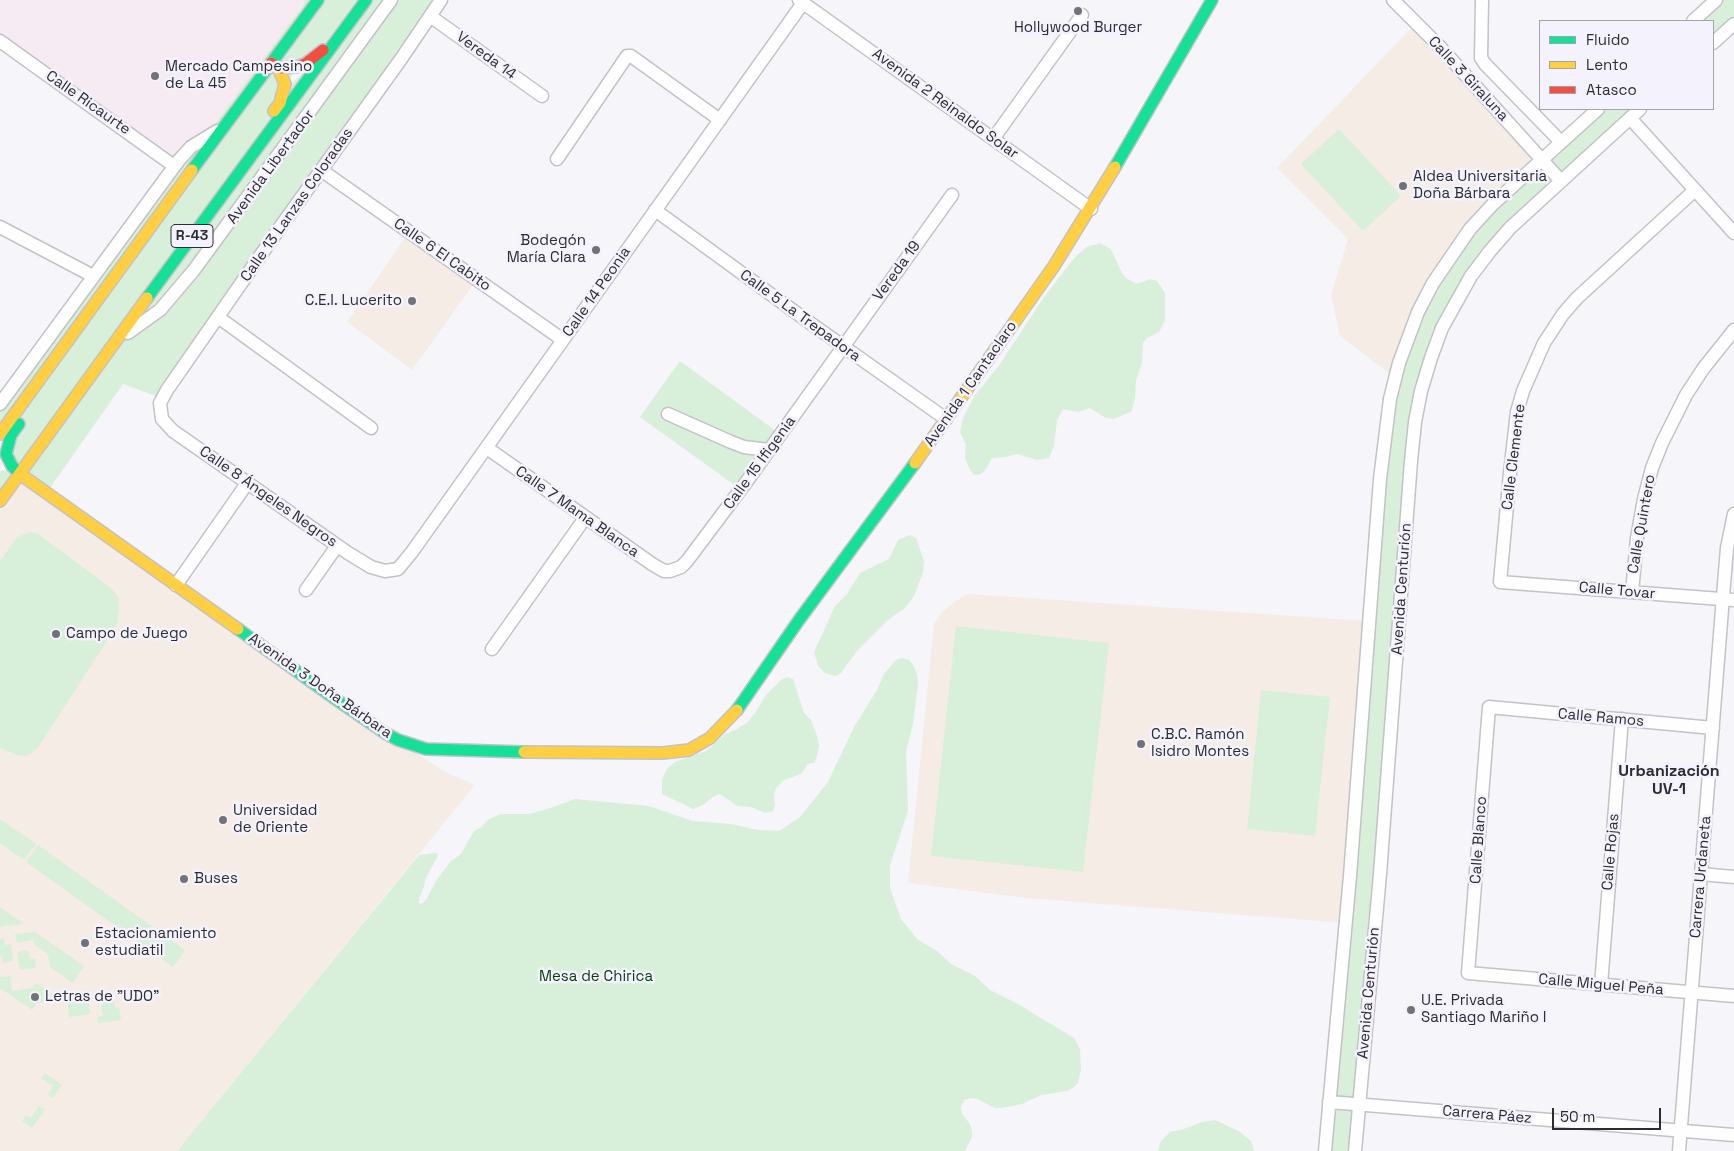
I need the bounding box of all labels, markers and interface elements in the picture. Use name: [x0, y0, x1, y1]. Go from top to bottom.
marker: Hollywood Burger: [1072, 5, 1084, 17]
place label: Hollywood Burger: [1014, 19, 1142, 37]
legend: [1539, 20, 1714, 110]
street label: Vereda 14: [453, 28, 519, 84]
text: Fluido: [1586, 30, 1630, 49]
street label: Calle 3 Giraluna: [1424, 33, 1512, 125]
street label: Avenida 2 Reinaldo Solar: [868, 45, 1022, 163]
text: Lento: [1586, 55, 1628, 74]
place label: Mercado Campesino de La 45: [165, 58, 312, 93]
street label: Calle Ricaurte: [42, 67, 134, 139]
marker: Mercado Campesino de La 45: [149, 70, 161, 82]
text: Atasco: [1586, 80, 1637, 99]
street label: Avenida Libertador: [224, 106, 318, 228]
street label: Calle 13 Lanzas Coloradas: [237, 125, 357, 285]
place label: Aldea Universitaria Doña Bárbara: [1413, 168, 1547, 203]
marker: Aldea Universitaria Doña Bárbara: [1397, 180, 1409, 192]
street label: Calle 6 El Cabito: [390, 215, 494, 295]
road number: R-43: [171, 225, 213, 248]
place label: Bodegón María Clara: [507, 232, 586, 267]
street label: Vereda 19: [869, 238, 925, 304]
street label: Calle 14 Peonia: [559, 243, 635, 341]
marker: Bodegón María Clara: [590, 244, 602, 256]
street label: Calle 5 La Trepadora: [736, 266, 864, 366]
place label: C.E.I. Lucerito: [305, 292, 402, 310]
marker: C.E.I. Lucerito: [406, 295, 418, 307]
street label: Avenida 1 Cantaclaro: [921, 318, 1021, 450]
street label: Calle Clemente: [1499, 403, 1529, 511]
street label: Calle 15 Ifigenia: [720, 413, 800, 513]
street label: Calle 8 Ángeles Negros: [196, 443, 340, 551]
street label: Calle 7 Mama Blanca: [512, 463, 642, 561]
street label: Calle Quintero: [1624, 473, 1660, 575]
street label: Avenida Centurión: [1388, 522, 1416, 656]
street label: Calle Tovar: [1578, 579, 1656, 603]
place label: Campo de Juego: [66, 625, 188, 643]
marker: Campo de Juego: [50, 628, 62, 640]
street label: Avenida 3 Doña Bárbara: [245, 630, 395, 742]
street label: Calle Ramos: [1557, 705, 1645, 731]
place label: C.B.C. Ramón Isidro Montes: [1151, 726, 1249, 761]
marker: C.B.C. Ramón Isidro Montes: [1135, 738, 1147, 750]
district label: Urbanización UV-1: [1618, 762, 1720, 800]
street label: Calle Blanco: [1467, 795, 1491, 885]
place label: Universidad de Oriente: [233, 802, 317, 837]
street label: Calle Rojas: [1599, 813, 1623, 891]
marker: Universidad de Oriente: [217, 814, 229, 826]
street label: Carrera Urdaneta: [1687, 815, 1715, 939]
place label: Buses: [194, 870, 238, 888]
marker: Buses: [178, 873, 190, 885]
place label: Estacionamiento estudiatil: [95, 925, 217, 960]
street label: Avenida Centurión: [1354, 926, 1384, 1060]
marker: Estacionamiento estudiatil: [79, 937, 91, 949]
park label: Mesa de Chirica: [539, 968, 653, 986]
street label: Calle Miguel Peña: [1538, 971, 1664, 999]
place label: Letras de "UDO": [45, 988, 159, 1006]
marker: Letras de "UDO": [29, 991, 41, 1003]
place label: U.E. Privada Santiago Mariño I: [1421, 992, 1546, 1027]
marker: U.E. Privada Santiago Mariño I: [1405, 1004, 1417, 1016]
scale bar: [1554, 1098, 1663, 1130]
street label: Carrera Páez: [1442, 1102, 1532, 1128]
text: 50 m: [1560, 1107, 1595, 1126]

